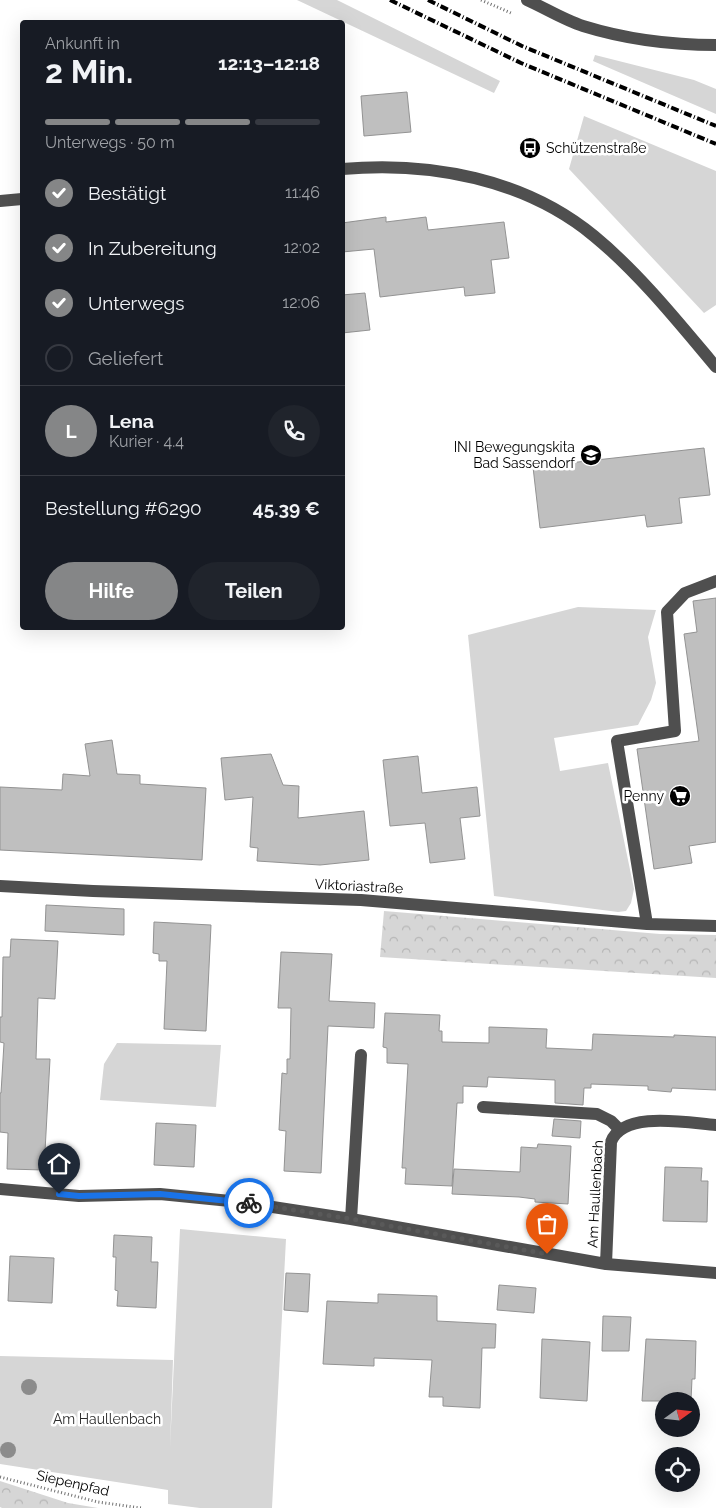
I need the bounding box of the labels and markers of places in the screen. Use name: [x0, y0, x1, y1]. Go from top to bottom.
bus stop icon: Schützenstraße: [518, 136, 542, 160]
place label: Schützenstraße: [546, 140, 646, 156]
place label: INI Bewegungskita Bad Sassendorf: [454, 439, 576, 471]
school or university icon: INI Bewegungskita Bad Sassendorf: [579, 443, 603, 467]
supermarket icon: Penny: [668, 784, 692, 808]
place label: Penny: [623, 788, 664, 804]
pin: [38, 1143, 80, 1194]
pin: [526, 1203, 568, 1254]

